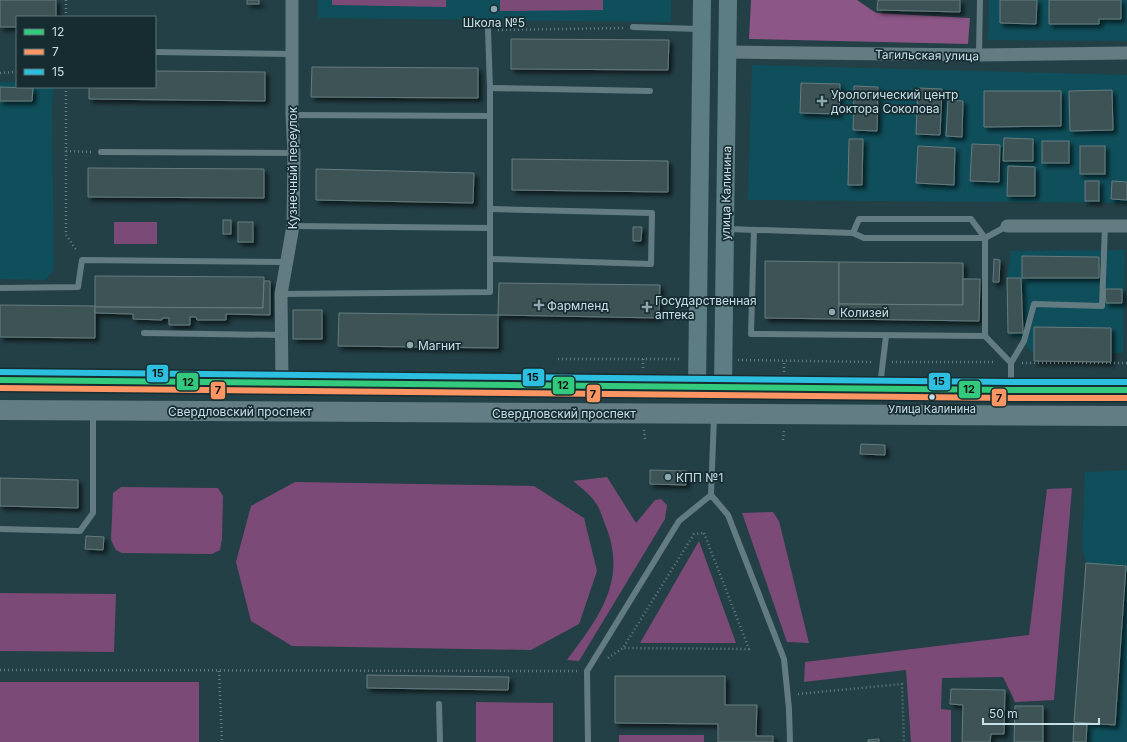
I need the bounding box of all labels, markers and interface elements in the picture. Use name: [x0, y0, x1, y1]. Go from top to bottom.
marker: Школа №5: [489, 4, 499, 14]
place label: Школа №5: [463, 15, 525, 30]
legend: [16, 16, 156, 88]
text: 12: [52, 24, 64, 39]
text: 7: [52, 44, 59, 59]
street label: Тагильская улица: [875, 47, 979, 63]
text: 15: [52, 64, 64, 79]
place label: Урологический центр доктора Соколова: [831, 87, 958, 116]
marker: Урологический центр доктора Соколова: [816, 95, 828, 107]
street label: Кузнечный переулок: [285, 106, 300, 229]
street label: улица Калинина: [718, 146, 734, 240]
place label: Государственная аптека: [655, 293, 757, 322]
place label: Фармленд: [547, 298, 609, 313]
marker: Фармленд: [534, 300, 544, 310]
marker: Государственная аптека: [642, 302, 652, 312]
place label: Колизей: [840, 305, 889, 320]
marker: Колизей: [827, 307, 837, 317]
place label: Магнит: [418, 338, 461, 353]
marker: Магнит: [405, 340, 415, 350]
line badge: 15: [146, 364, 169, 383]
text: 15: [152, 366, 164, 380]
line badge: 15: [522, 368, 545, 387]
text: 15: [527, 370, 539, 384]
line badge: 12: [176, 372, 199, 391]
line badge: 15: [928, 372, 951, 391]
text: 15: [933, 374, 945, 388]
text: 12: [182, 375, 194, 389]
line badge: 12: [552, 376, 575, 395]
text: 12: [557, 378, 569, 392]
line badge: 12: [958, 380, 981, 399]
line badge: 7: [210, 381, 226, 400]
text: 12: [963, 382, 975, 396]
text: 7: [215, 383, 221, 397]
line badge: 7: [586, 384, 601, 403]
text: 7: [590, 387, 596, 401]
line badge: 7: [991, 388, 1007, 407]
text: 7: [996, 391, 1002, 405]
marker: Улица Калинина: [927, 392, 937, 402]
place label: Улица Калинина: [888, 402, 976, 416]
street label: Свердловский проспект: [168, 404, 312, 419]
street label: Свердловский проспект: [492, 406, 636, 421]
place label: КПП №1: [676, 470, 723, 485]
marker: КПП №1: [663, 472, 673, 482]
scale bar: [983, 700, 1099, 726]
text: 50 m: [989, 706, 1018, 721]

